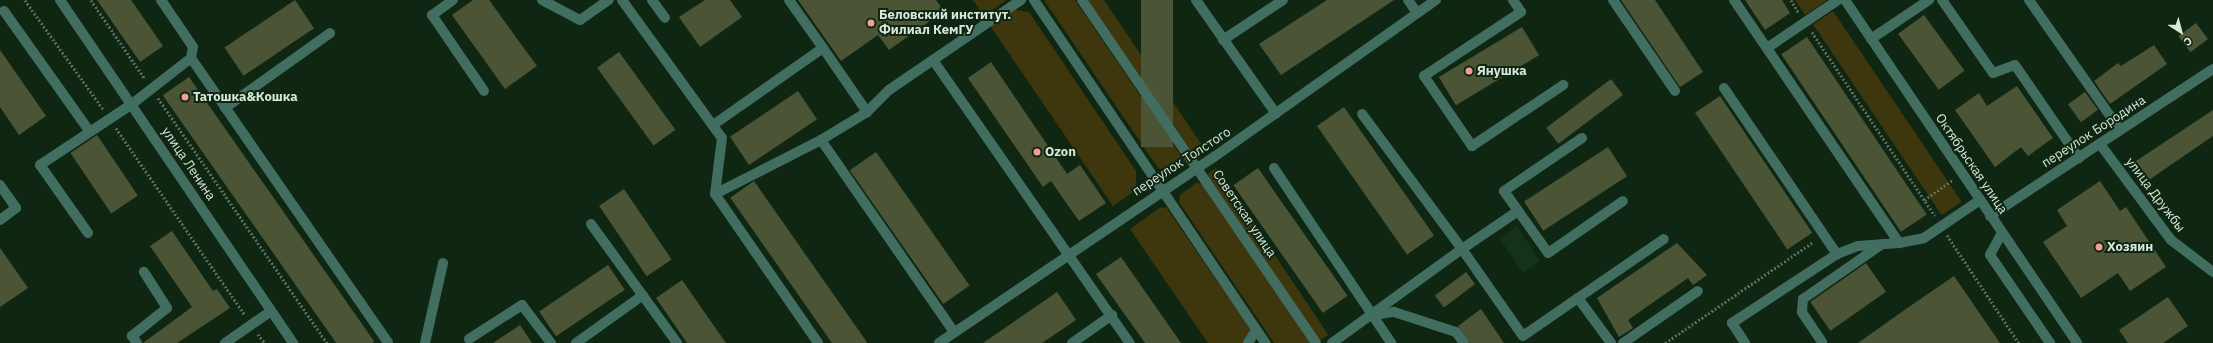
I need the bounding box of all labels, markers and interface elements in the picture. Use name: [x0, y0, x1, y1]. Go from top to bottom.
place label: Беловский институт. Филиал КемГУ: [879, 8, 1011, 39]
north arrow: [2161, 12, 2201, 52]
marker: Беловский институт. Филиал КемГУ: [866, 18, 876, 28]
text: С: [2181, 34, 2195, 49]
place label: Янушка: [1477, 63, 1527, 79]
marker: Янушка: [1464, 66, 1474, 76]
place label: Татошка&Кошка: [193, 89, 298, 105]
marker: Татошка&Кошка: [180, 92, 190, 102]
street label: переулок Бородина: [2039, 93, 2149, 171]
street label: Октябрьская улица: [1932, 111, 2010, 217]
street label: улица Ленина: [158, 124, 218, 204]
street label: переулок Толстого: [1130, 124, 1234, 200]
place label: Ozon: [1045, 144, 1076, 160]
marker: Ozon: [1032, 147, 1042, 157]
street label: улица Дружбы: [2122, 155, 2188, 235]
street label: Советская улица: [1209, 167, 1279, 261]
place label: Хозяин: [2107, 239, 2153, 255]
marker: Хозяин: [2094, 242, 2104, 252]

